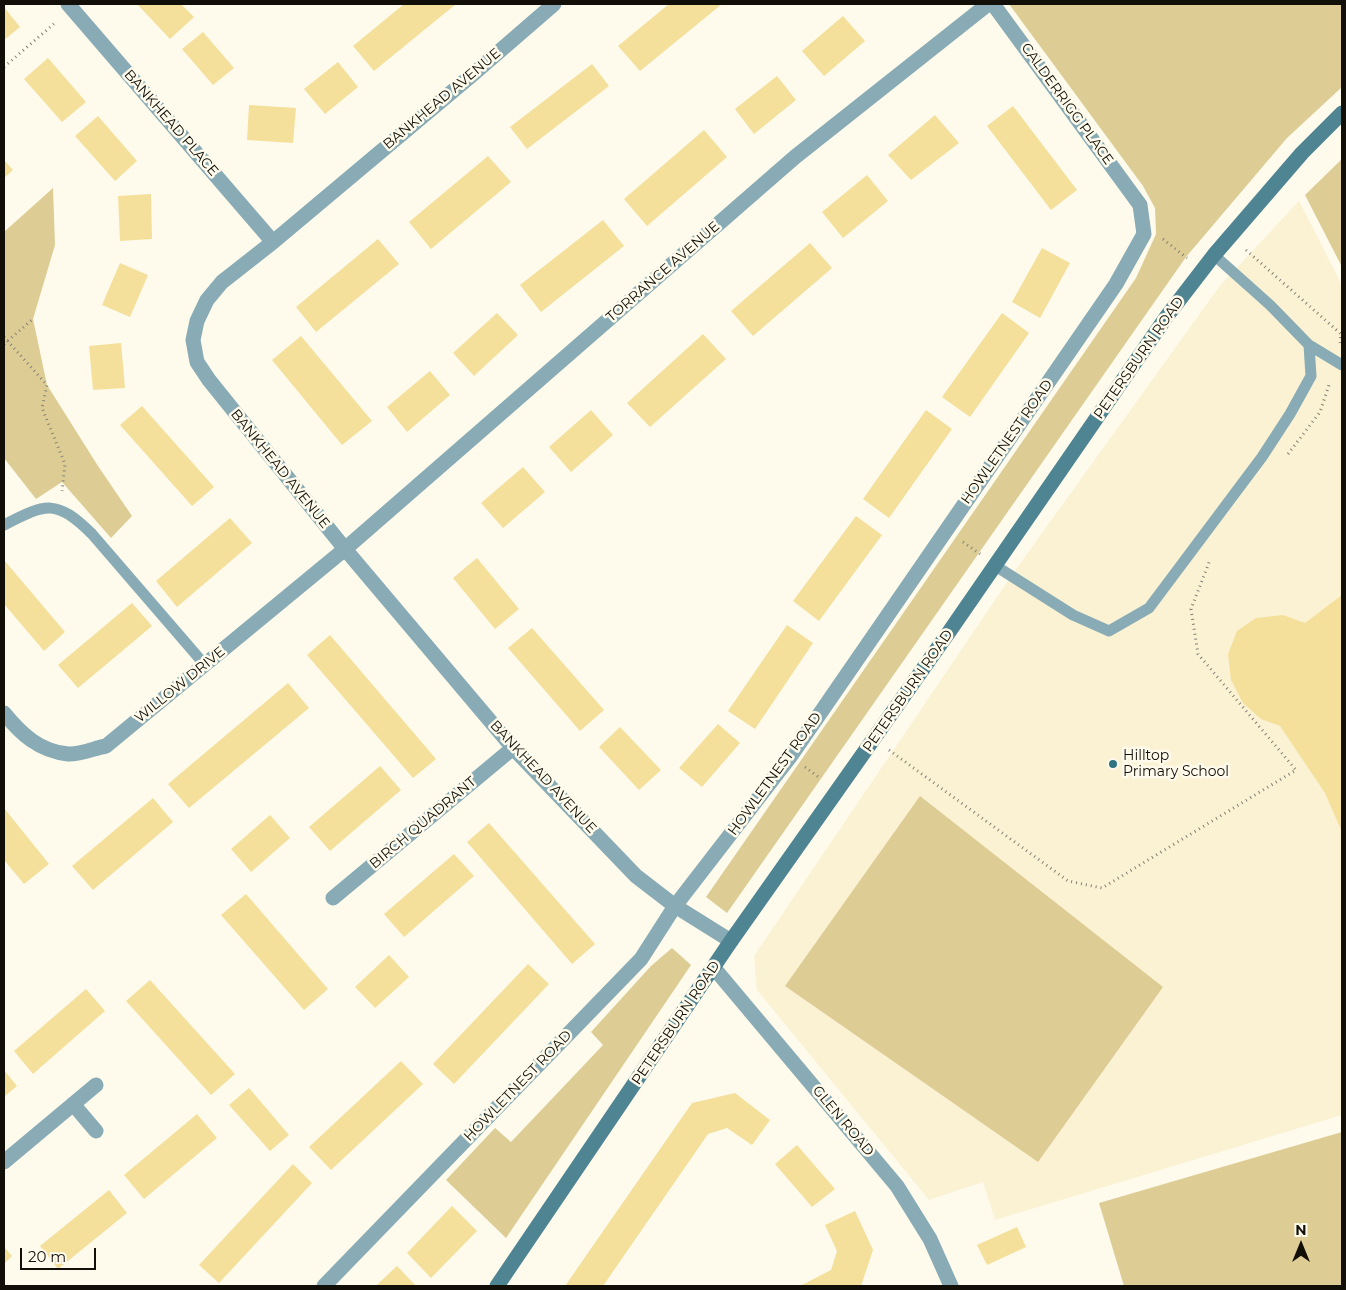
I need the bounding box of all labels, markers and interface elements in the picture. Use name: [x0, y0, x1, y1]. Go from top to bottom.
street label: CALDERRIGG PLACE: [1017, 40, 1117, 168]
street label: BANKHEAD AVENUE: [380, 45, 504, 153]
street label: BANKHEAD PLACE: [120, 66, 222, 180]
street label: TORRANCE AVENUE: [603, 218, 723, 326]
street label: PETERSBURN ROAD: [1090, 294, 1188, 422]
street label: HOWLETNEST ROAD: [958, 377, 1056, 507]
street label: BANKHEAD AVENUE: [227, 406, 333, 532]
street label: PETERSBURN ROAD: [859, 627, 957, 755]
street label: WILLOW DRIVE: [132, 643, 228, 727]
street label: HOWLETNEST ROAD: [725, 709, 825, 839]
street label: BANKHEAD AVENUE: [486, 717, 600, 837]
place label: Hilltop Primary School: [1123, 748, 1229, 780]
marker: Hilltop Primary School: [1107, 758, 1119, 770]
street label: BIRCH QUADRANT: [366, 774, 480, 872]
street label: PETERSBURN ROAD: [628, 958, 724, 1088]
street label: HOWLETNEST ROAD: [461, 1027, 575, 1145]
street label: GLEN ROAD: [809, 1082, 877, 1160]
north arrow: [1276, 1220, 1326, 1270]
text: N: [1295, 1221, 1307, 1239]
scale bar: [22, 1238, 99, 1270]
text: 20 m: [28, 1247, 66, 1266]

